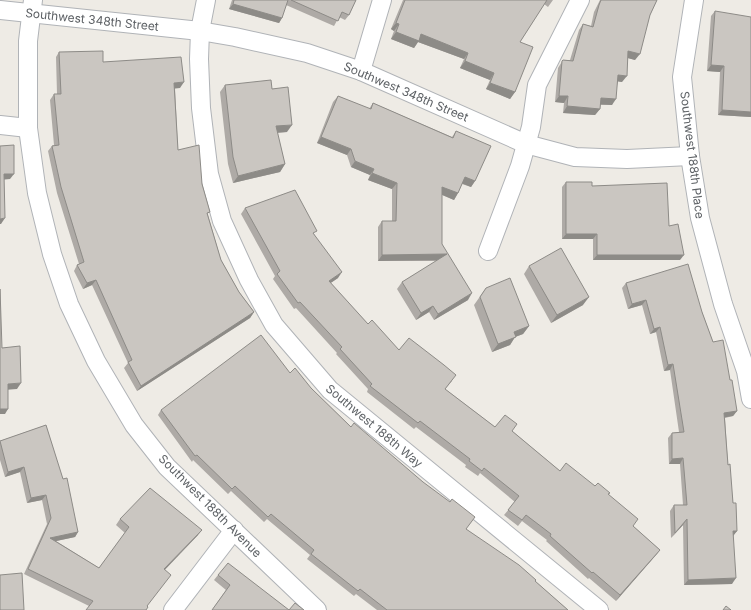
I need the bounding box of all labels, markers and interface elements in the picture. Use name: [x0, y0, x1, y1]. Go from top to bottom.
street label: Southwest 348th Street: [25, 5, 160, 34]
street label: Southwest 348th Street: [342, 58, 471, 125]
street label: Southwest 188th Place: [677, 90, 708, 220]
street label: Southwest 188th Way: [323, 381, 426, 471]
street label: Southwest 188th Avenue: [156, 451, 265, 560]

